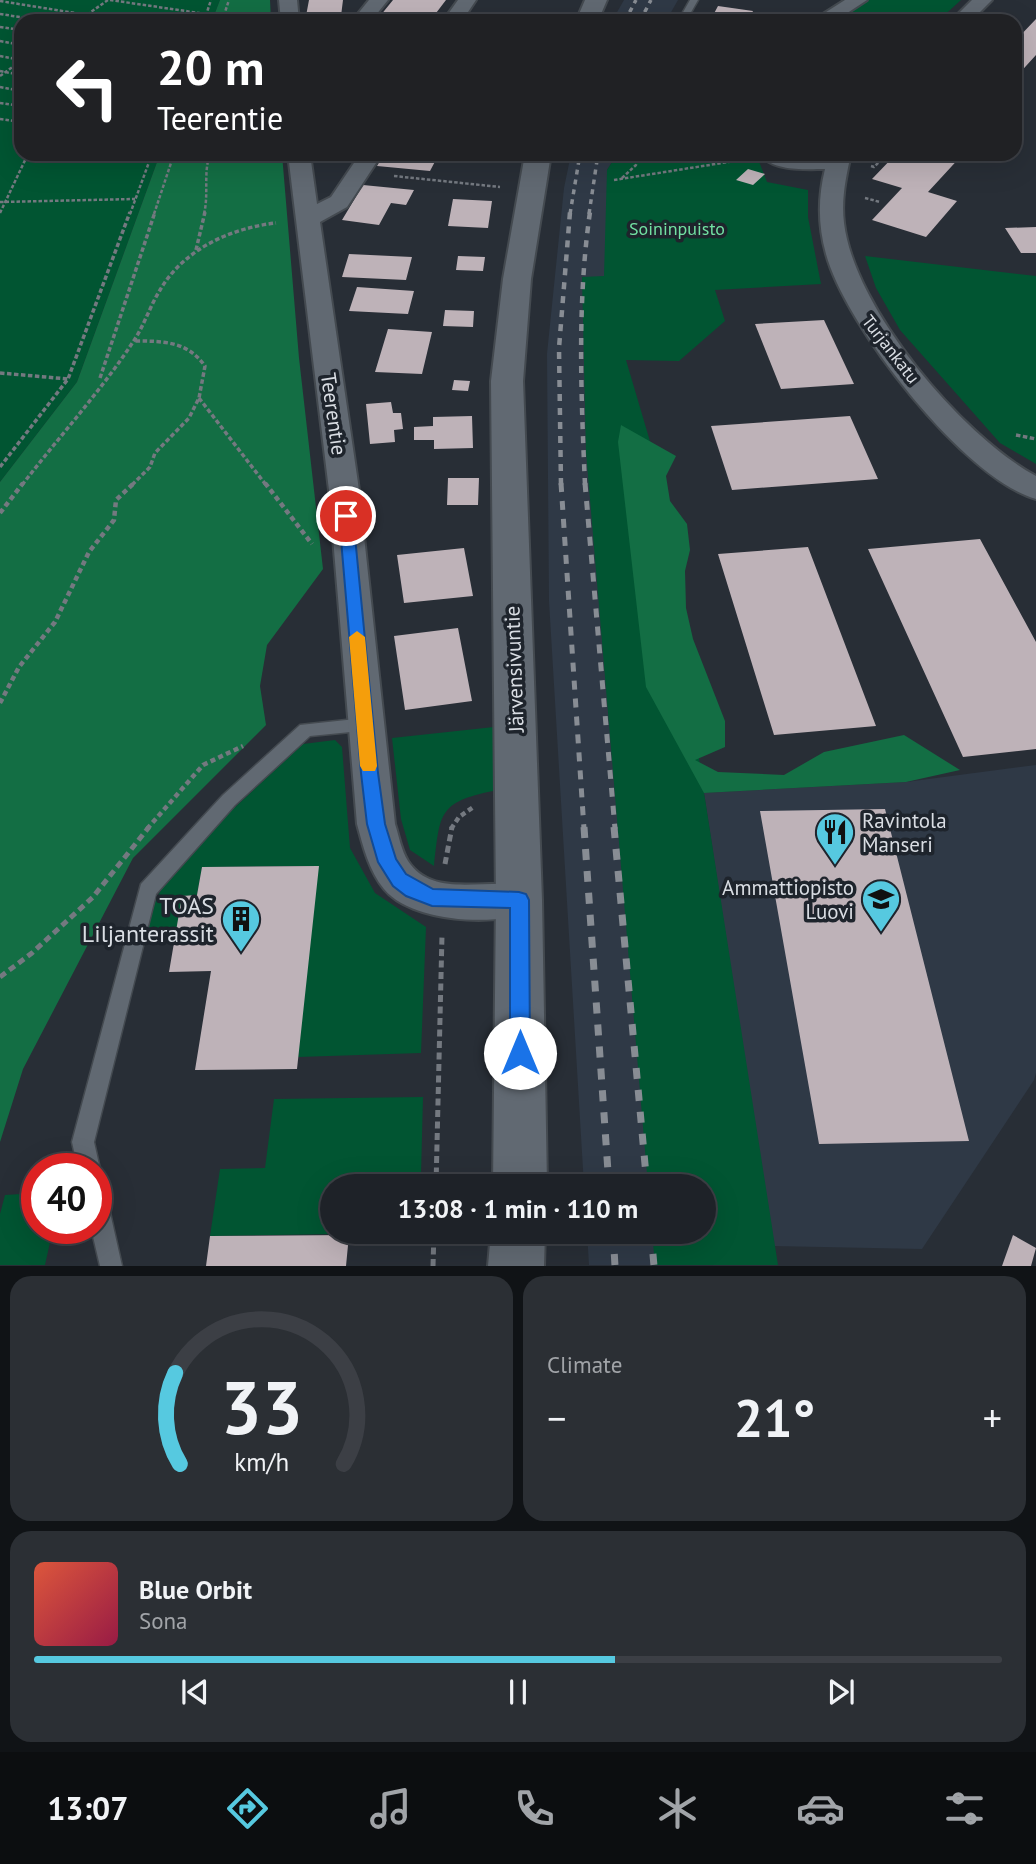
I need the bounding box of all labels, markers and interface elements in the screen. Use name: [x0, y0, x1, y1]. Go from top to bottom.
text: 20 m: [157, 35, 264, 99]
icon: left: [42, 42, 133, 133]
text: Teerentie: [157, 97, 283, 139]
park label: Soininpuisto: [629, 217, 725, 240]
street label: Turjankatu: [857, 310, 925, 388]
street label: Teerentie: [315, 371, 353, 457]
pin: [316, 486, 376, 546]
icon: arrive: [327, 497, 365, 535]
street label: Järvensivuntie: [498, 605, 530, 734]
place label: Ravintola Manseri: [862, 807, 947, 858]
restaurant icon: Ravintola Manseri: [814, 811, 856, 866]
place label: Ammattiopisto Luovi: [722, 874, 854, 925]
school or university icon: Ammattiopisto Luovi: [860, 878, 902, 933]
place label: TOAS Liljanterassit: [82, 890, 214, 949]
building icon: TOAS Liljanterassit: [220, 898, 262, 953]
position arrow: [483, 1016, 557, 1090]
speed limit sign: 40: [21, 1153, 112, 1244]
text: 13:08 · 1 min · 110 m: [398, 1192, 638, 1225]
text: Climate: [547, 1350, 622, 1379]
text: 33: [220, 1361, 303, 1455]
text: 21°: [734, 1384, 815, 1451]
text: −: [547, 1393, 566, 1442]
text: +: [983, 1393, 1002, 1442]
text: km/h: [234, 1446, 289, 1478]
text: Blue Orbit: [139, 1573, 252, 1606]
text: Sona: [139, 1606, 188, 1635]
icon: previous: [176, 1673, 214, 1711]
icon: pause: [499, 1673, 537, 1711]
icon: next: [822, 1673, 860, 1711]
icon: directions: [223, 1784, 272, 1833]
icon: music: [366, 1784, 415, 1833]
icon: phone: [510, 1784, 559, 1833]
icon: climate: [653, 1784, 702, 1833]
icon: car: [796, 1784, 845, 1833]
icon: filters: [940, 1784, 989, 1833]
text: 13:07: [47, 1787, 128, 1829]

